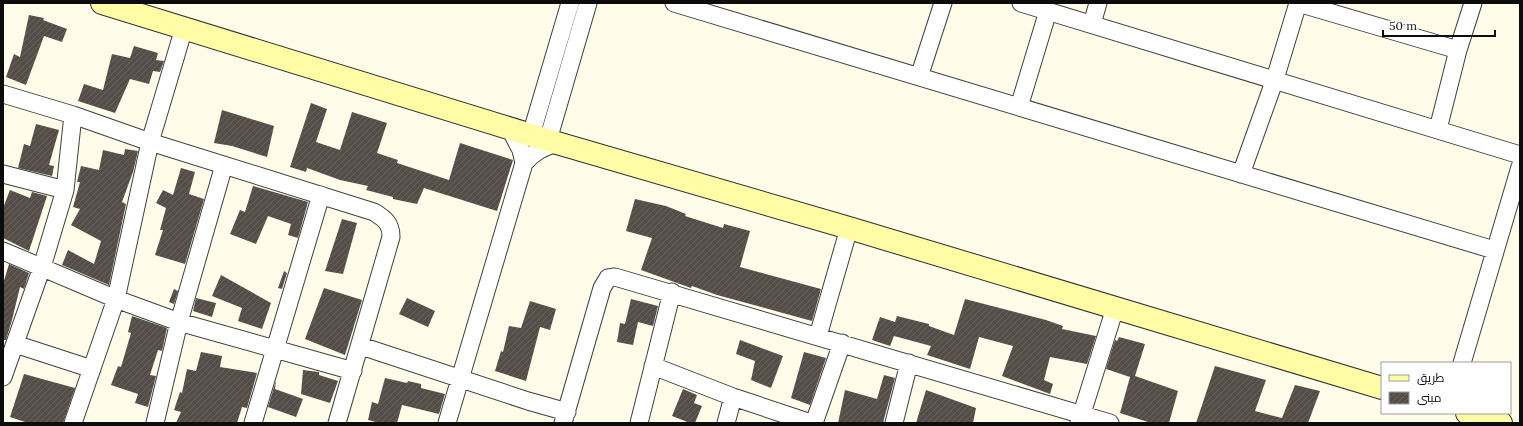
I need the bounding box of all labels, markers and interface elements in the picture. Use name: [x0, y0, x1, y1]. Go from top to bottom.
scale bar: [1383, 12, 1495, 38]
text: 50 m: [1389, 18, 1417, 33]
legend: [1381, 362, 1511, 414]
text: طريق: [1417, 370, 1445, 385]
text: مبنى: [1417, 390, 1442, 405]

